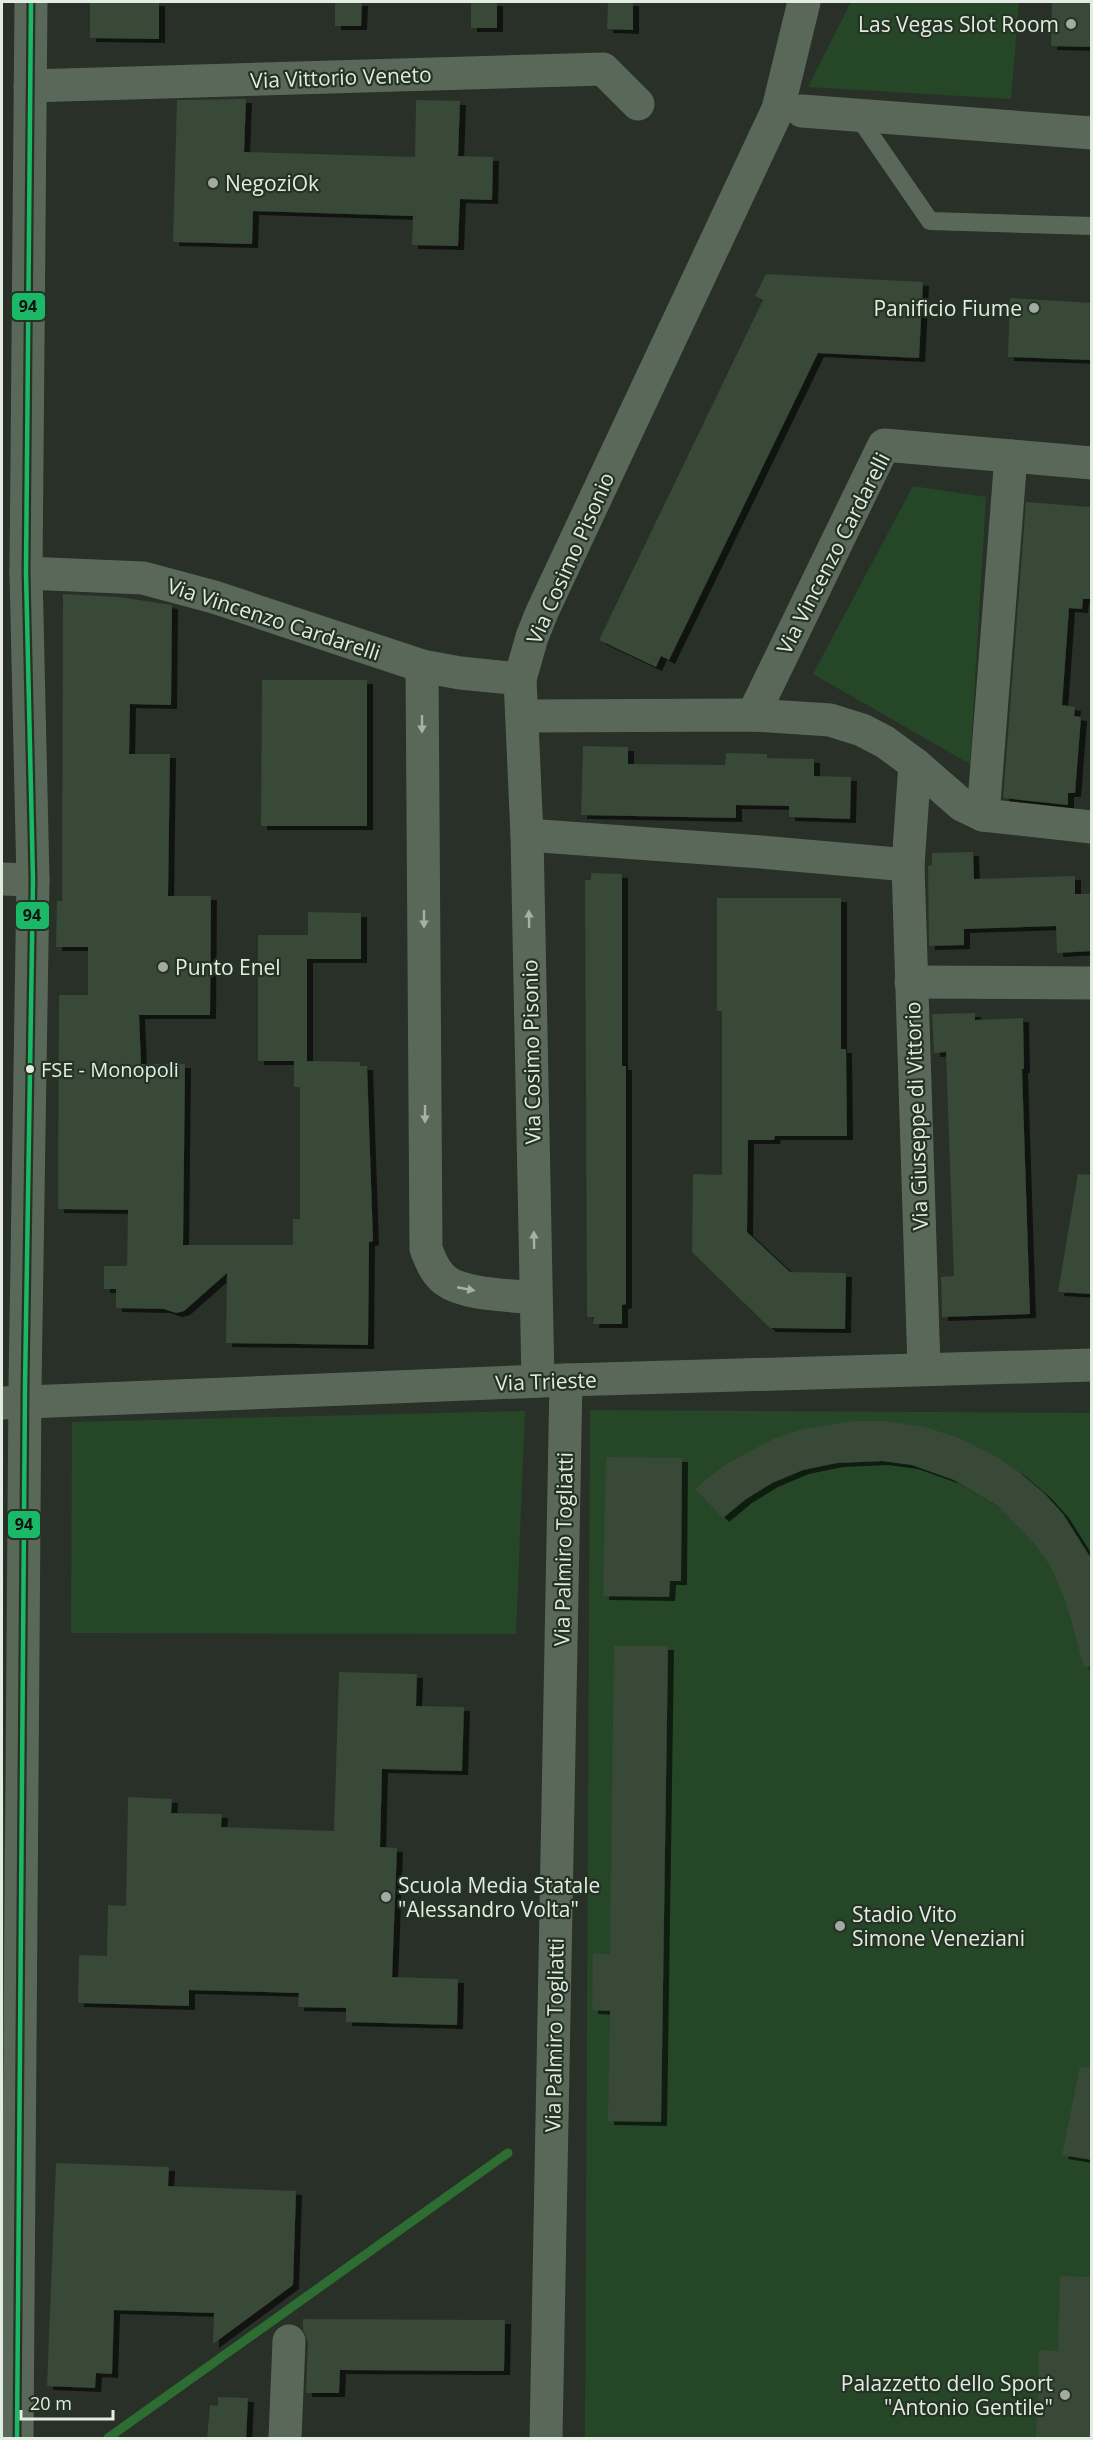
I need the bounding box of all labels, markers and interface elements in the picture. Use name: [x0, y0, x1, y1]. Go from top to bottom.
place label: Las Vegas Slot Room: [858, 10, 1059, 38]
marker: Las Vegas Slot Room: [1064, 17, 1078, 31]
street label: Via Vittorio Veneto: [250, 60, 432, 94]
place label: NegoziOk: [225, 169, 319, 197]
marker: NegoziOk: [206, 176, 220, 190]
line badge: 94: [11, 292, 46, 321]
place label: Panificio Fiume: [873, 294, 1022, 322]
text: 94: [19, 295, 37, 317]
marker: Panificio Fiume: [1027, 301, 1041, 315]
street label: Via Vincenzo Cardarelli: [770, 447, 896, 659]
street label: Via Cosimo Pisonio: [520, 468, 620, 648]
street label: Via Vincenzo Cardarelli: [164, 571, 384, 667]
one-way arrow: [417, 715, 427, 734]
line badge: 94: [15, 901, 50, 930]
text: 94: [23, 904, 41, 926]
one-way arrow: [524, 909, 533, 928]
one-way arrow: [419, 910, 429, 929]
place label: Punto Enel: [175, 953, 281, 981]
street label: Via Cosimo Pisonio: [515, 959, 547, 1145]
marker: Punto Enel: [156, 960, 170, 974]
street label: Via Giuseppe di Vittorio: [898, 1001, 934, 1231]
place label: FSE - Monopoli: [41, 1056, 179, 1083]
marker: FSE - Monopoli: [24, 1063, 36, 1075]
one-way arrow: [420, 1105, 430, 1124]
one-way arrow: [529, 1230, 539, 1249]
one-way arrow: [457, 1285, 476, 1294]
street label: Via Trieste: [495, 1365, 597, 1397]
street label: Via Palmiro Togliatti: [547, 1452, 579, 1646]
line badge: 94: [7, 1510, 41, 1539]
text: 94: [15, 1513, 33, 1535]
place label: Scuola Media Statale "Alessandro Volta": [398, 1871, 600, 1923]
marker: Scuola Media Statale "Alessandro Volta": [379, 1890, 393, 1904]
place label: Stadio Vito Simone Veneziani: [852, 1900, 1025, 1952]
marker: Stadio Vito Simone Veneziani: [833, 1919, 847, 1933]
street label: Via Palmiro Togliatti: [538, 1938, 570, 2132]
place label: Palazzetto dello Sport "Antonio Gentile": [841, 2369, 1053, 2421]
scale bar: [21, 2383, 112, 2421]
marker: Palazzetto dello Sport "Antonio Gentile": [1058, 2388, 1072, 2402]
text: 20 m: [30, 2391, 72, 2415]

